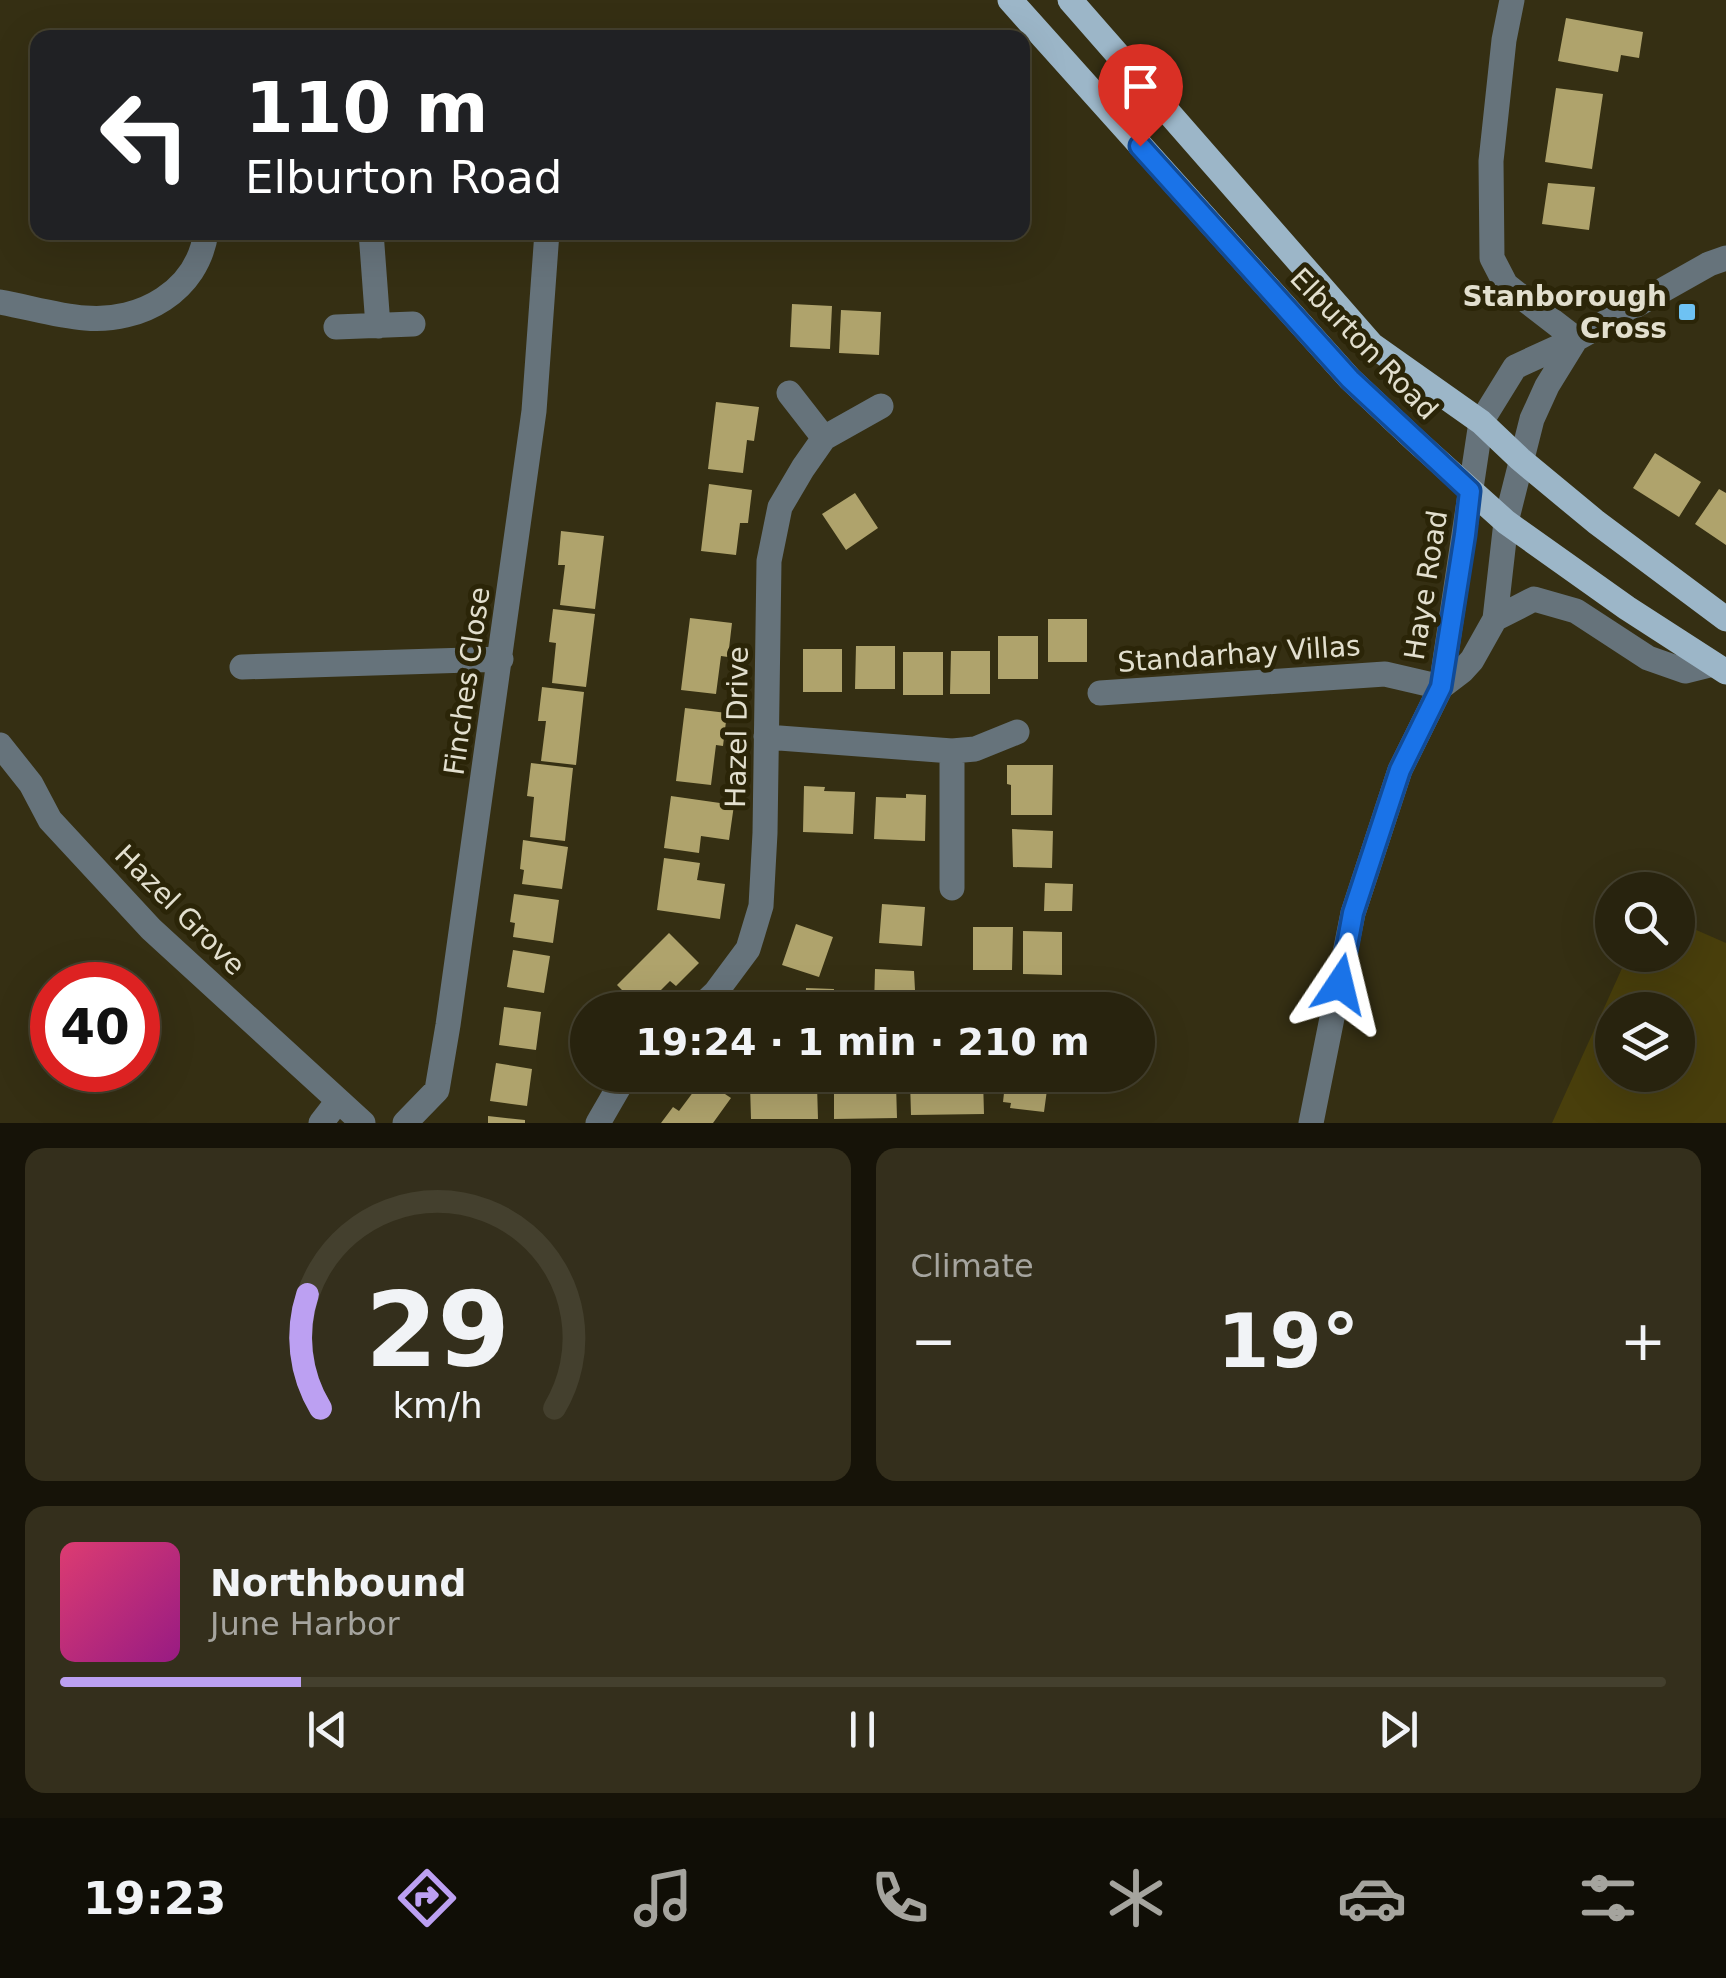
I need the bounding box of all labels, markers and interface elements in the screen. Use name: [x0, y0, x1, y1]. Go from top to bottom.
pin: [1098, 44, 1183, 147]
icon: arrive: [1113, 59, 1168, 114]
text: 110 m: [245, 67, 488, 149]
icon: left: [80, 70, 210, 200]
text: Elburton Road: [245, 151, 562, 204]
street label: Elburton Road: [1284, 261, 1444, 427]
place label: Stanborough Cross: [1462, 280, 1667, 345]
marker: Stanborough Cross: [1676, 301, 1698, 323]
street label: Haye Road: [1398, 508, 1454, 662]
street label: Finches Close: [437, 585, 497, 777]
street label: Standarhay Villas: [1116, 629, 1362, 679]
street label: Hazel Drive: [719, 646, 755, 808]
street label: Hazel Grove: [108, 838, 252, 982]
map controls: [1595, 872, 1695, 1092]
button: search: [1595, 872, 1695, 972]
position arrow: [1288, 932, 1392, 1036]
speed limit sign: 40: [30, 962, 160, 1092]
button: layers: [1595, 992, 1695, 1092]
text: 19:24 · 1 min · 210 m: [635, 1020, 1090, 1064]
text: Climate: [911, 1247, 1034, 1285]
text: 29: [365, 1269, 510, 1391]
text: 19°: [1217, 1297, 1359, 1385]
text: −: [911, 1309, 957, 1373]
text: +: [1620, 1309, 1666, 1373]
text: km/h: [393, 1385, 483, 1426]
text: Northbound: [210, 1561, 466, 1605]
text: June Harbor: [210, 1605, 400, 1643]
icon: previous: [300, 1702, 355, 1757]
icon: pause: [835, 1702, 890, 1757]
icon: next: [1371, 1702, 1426, 1757]
icon: directions: [392, 1863, 462, 1933]
icon: music: [628, 1863, 698, 1933]
icon: phone: [865, 1863, 935, 1933]
icon: climate: [1101, 1863, 1171, 1933]
icon: car: [1337, 1863, 1407, 1933]
icon: filters: [1573, 1863, 1643, 1933]
text: 19:23: [83, 1872, 226, 1925]

